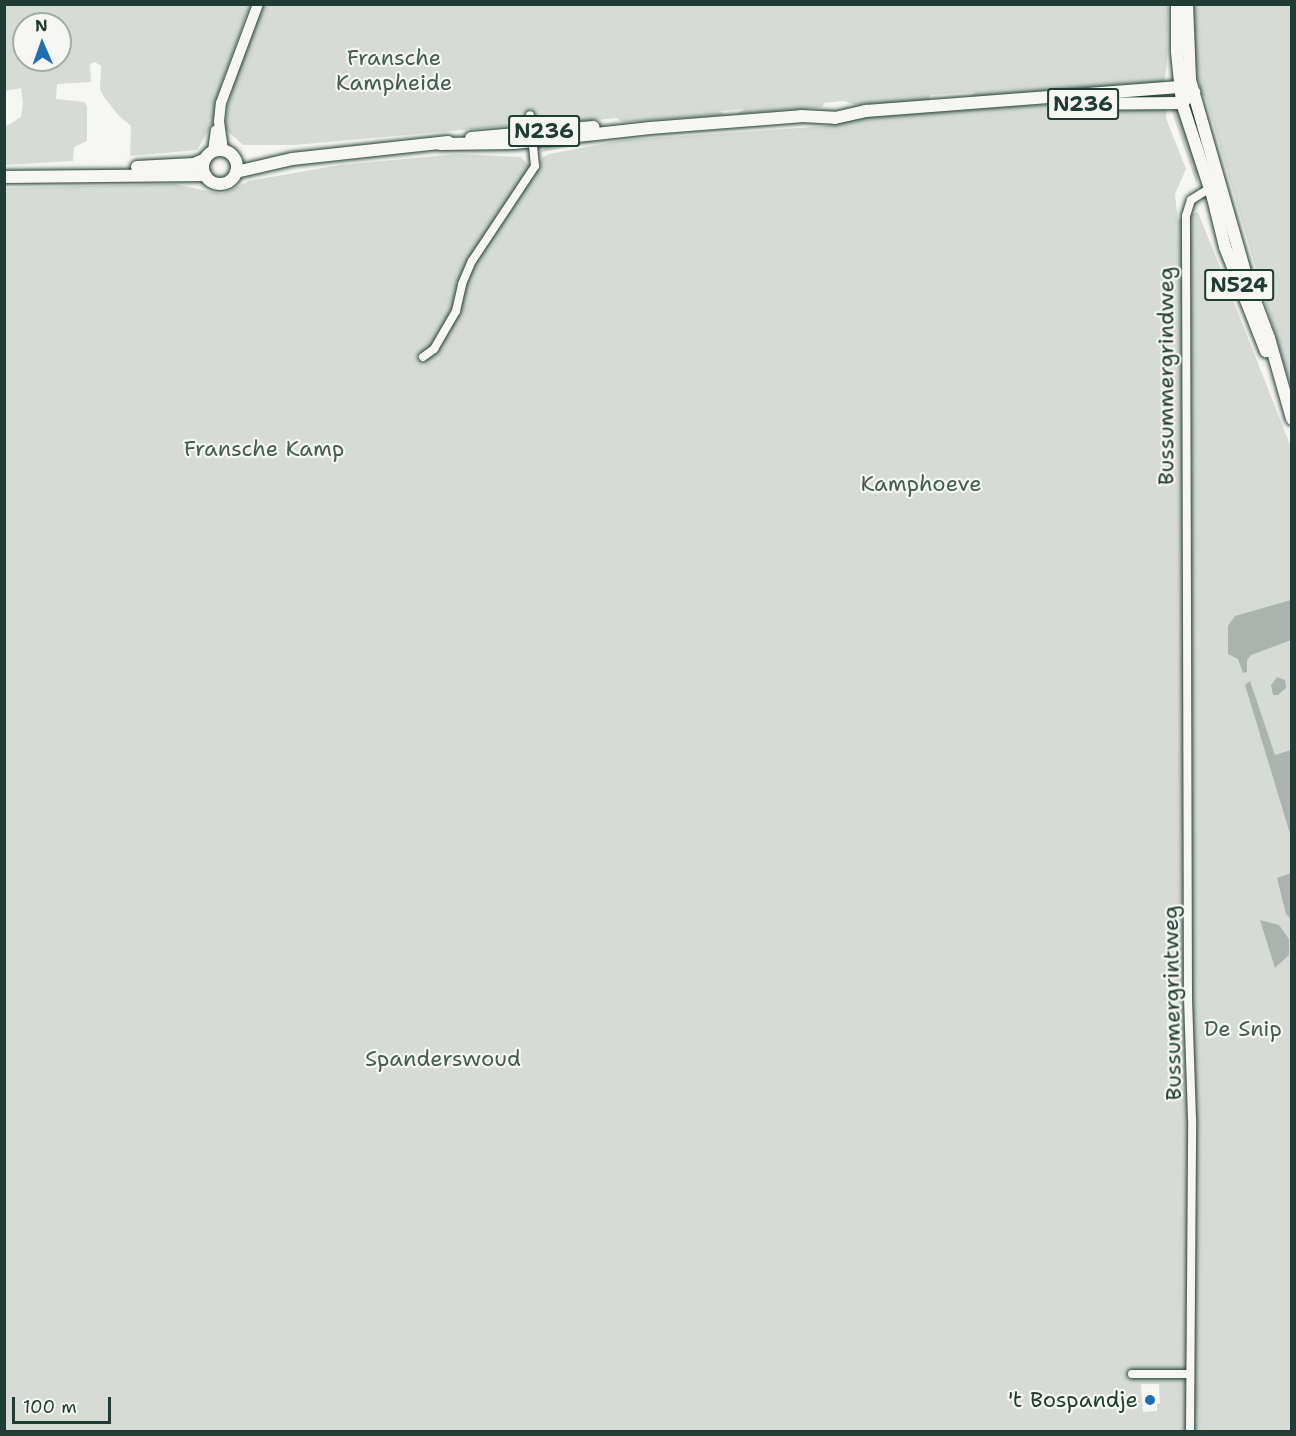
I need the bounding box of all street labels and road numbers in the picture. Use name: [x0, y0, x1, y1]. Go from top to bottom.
road number: N236: [1047, 86, 1119, 122]
road number: N236: [508, 113, 580, 149]
street label: Bussummergrindweg: [1153, 267, 1179, 485]
road number: N524: [1203, 267, 1275, 303]
street label: Bussumergrintweg: [1157, 905, 1187, 1101]

